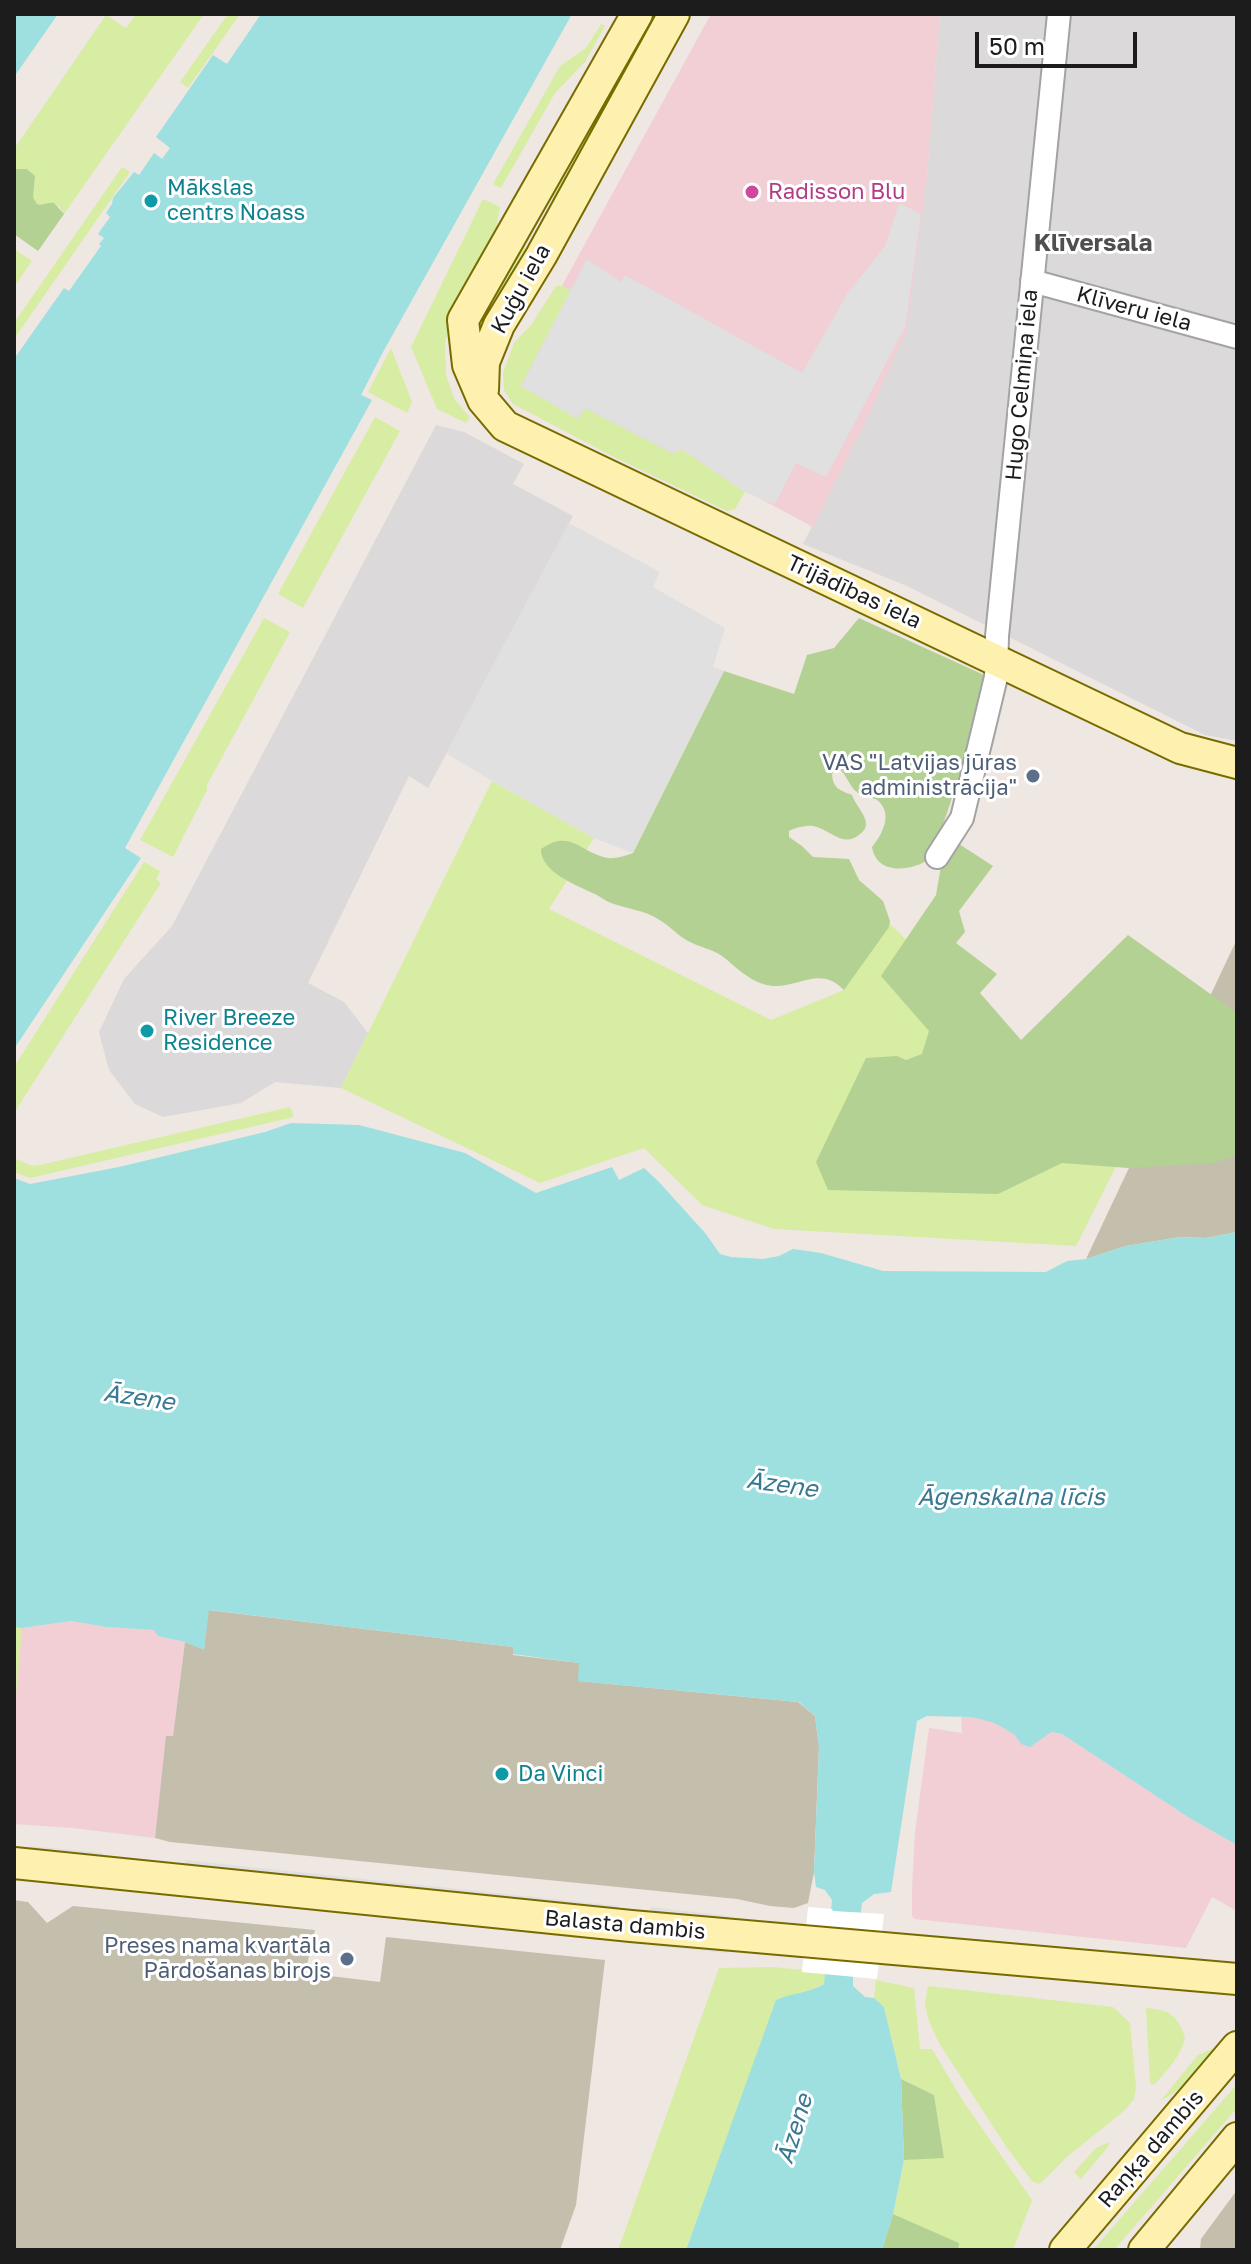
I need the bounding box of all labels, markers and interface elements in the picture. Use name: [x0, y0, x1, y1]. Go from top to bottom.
scale bar: [979, 16, 1141, 66]
text: 50 m: [989, 31, 1045, 60]
place label: Mākslas centrs Noass: [167, 175, 305, 226]
place label: Radisson Blu: [768, 179, 905, 205]
marker: Radisson Blu: [743, 183, 761, 201]
marker: Mākslas centrs Noass: [142, 192, 160, 210]
district label: Klīversala: [1034, 229, 1152, 257]
street label: Kuģu iela: [486, 240, 556, 338]
street label: Klīveru iela: [1074, 281, 1194, 337]
street label: Hugo Celmiņa iela: [1000, 288, 1044, 482]
street label: Trijādības iela: [783, 549, 925, 635]
place label: VAS "Latvijas jūras administrācija": [822, 750, 1017, 802]
marker: VAS "Latvijas jūras administrācija": [1024, 767, 1042, 785]
place label: River Breeze Residence: [163, 1005, 295, 1056]
marker: River Breeze Residence: [138, 1022, 156, 1040]
water label: Āzene: [102, 1379, 176, 1417]
water label: Āzene: [745, 1466, 819, 1504]
water label: Āgenskalna līcis: [917, 1483, 1105, 1511]
place label: Da Vinci: [518, 1761, 603, 1787]
marker: Da Vinci: [493, 1765, 511, 1783]
street label: Balasta dambis: [543, 1905, 707, 1945]
place label: Preses nama kvartāla Pārdošanas birojs: [104, 1933, 331, 1984]
marker: Preses nama kvartāla Pārdošanas birojs: [338, 1950, 356, 1968]
street label: Raņķa dambis: [1093, 2085, 1209, 2213]
water label: Āzene: [771, 2091, 819, 2167]

